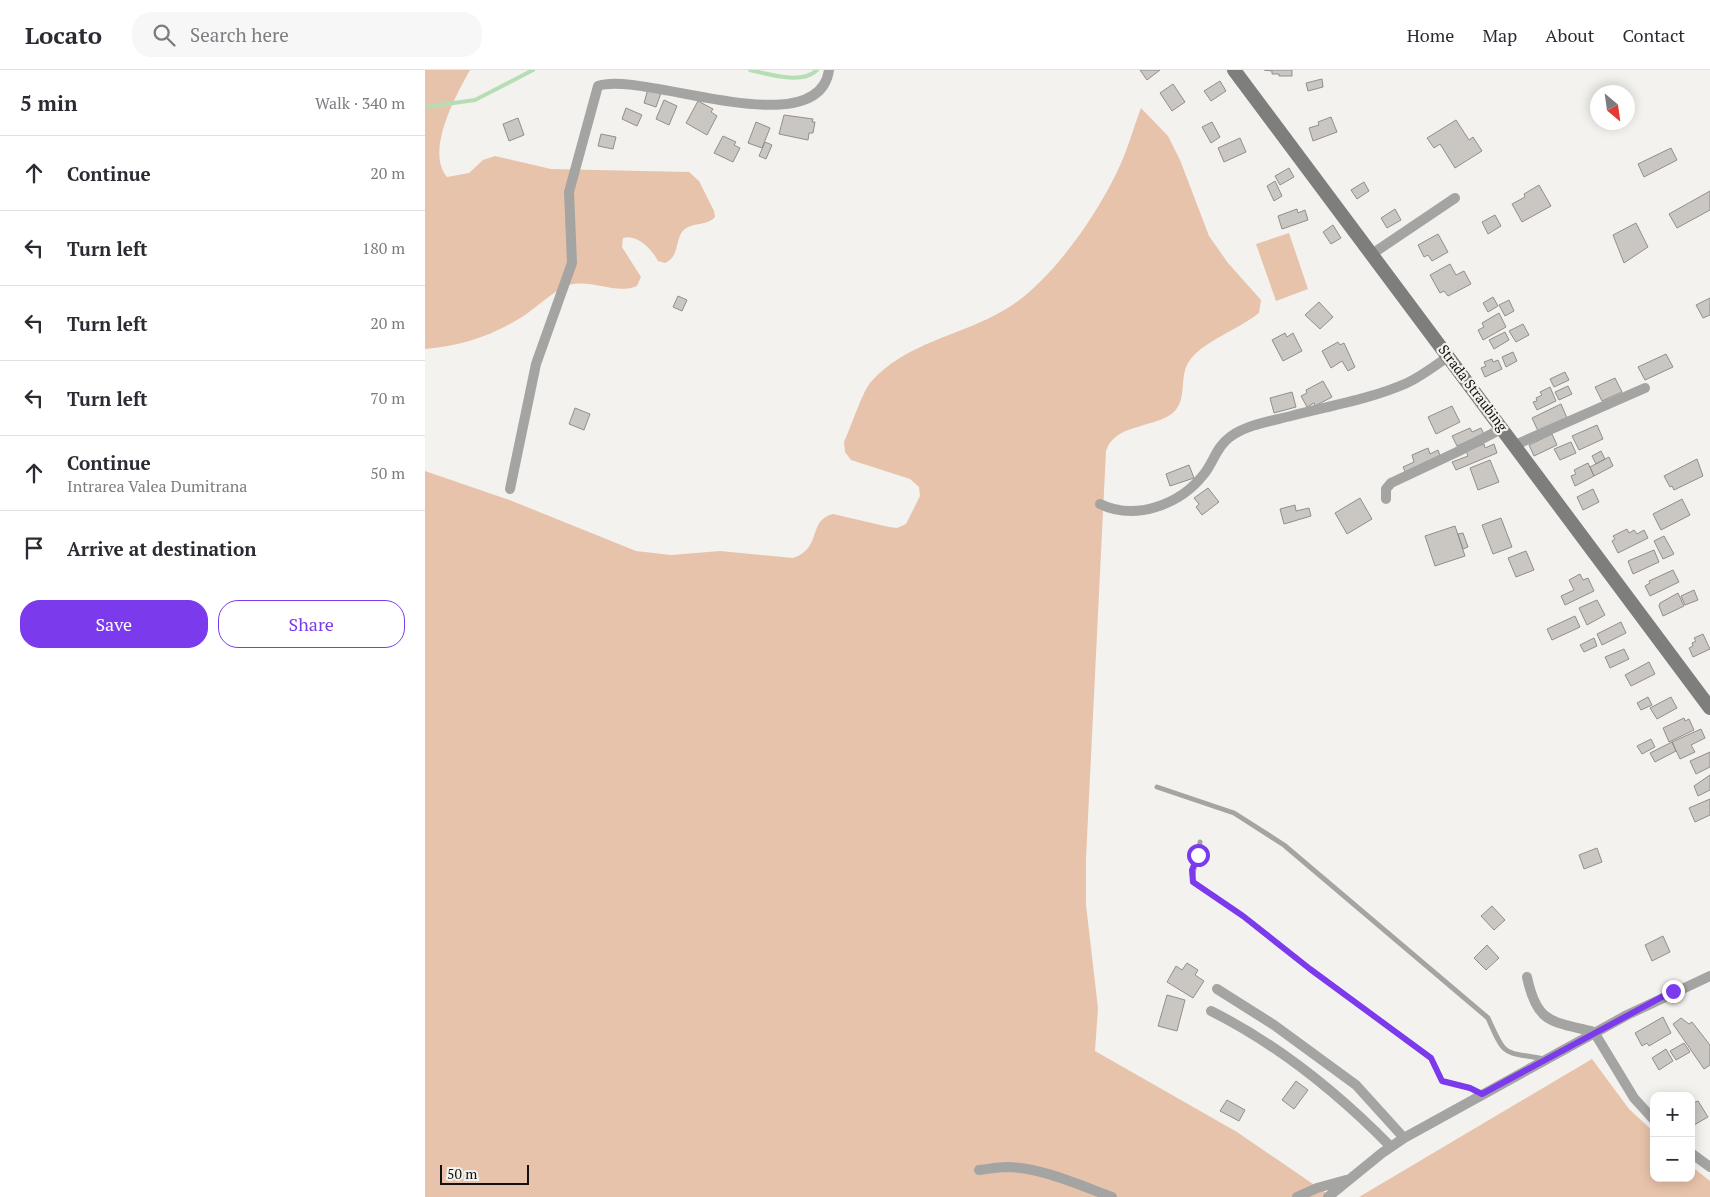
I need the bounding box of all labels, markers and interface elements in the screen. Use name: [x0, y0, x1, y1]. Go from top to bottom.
search box: [132, 12, 482, 57]
text: Locato: [25, 19, 102, 51]
icon: search: [150, 21, 178, 49]
text: Search here: [190, 22, 289, 47]
text: Home: [1407, 23, 1454, 47]
text: Map: [1482, 23, 1517, 47]
text: About: [1545, 23, 1594, 47]
text: Contact: [1622, 23, 1685, 47]
north arrow: [1590, 85, 1635, 130]
text: 5 min: [20, 89, 77, 117]
text: Walk · 340 m: [315, 92, 405, 114]
icon: ahead: [20, 159, 48, 187]
text: Continue: [67, 161, 151, 186]
text: 20 m: [370, 162, 405, 184]
icon: left: [20, 234, 48, 262]
text: Turn left: [67, 236, 148, 261]
text: 180 m: [362, 237, 405, 259]
icon: left: [20, 309, 48, 337]
text: Turn left: [67, 311, 148, 336]
text: 20 m: [370, 312, 405, 334]
street label: Strada Straubing: [1434, 340, 1513, 435]
icon: left: [20, 384, 48, 412]
text: Turn left: [67, 386, 148, 411]
text: 70 m: [370, 387, 405, 409]
text: Continue: [67, 450, 151, 475]
icon: ahead: [20, 459, 48, 487]
text: 50 m: [370, 462, 405, 484]
text: Intrarea Valea Dumitrana: [67, 475, 247, 497]
icon: arrive: [20, 534, 48, 562]
text: Arrive at destination: [67, 536, 256, 561]
button: Save: [20, 600, 208, 648]
button: Share: [218, 600, 405, 648]
route start: [1187, 844, 1210, 867]
route end: [1662, 980, 1685, 1003]
map controls: [1650, 1092, 1695, 1182]
button: +: [1650, 1092, 1695, 1137]
button: −: [1650, 1137, 1695, 1182]
scale bar: [440, 1162, 529, 1185]
text: 50 m: [447, 1164, 477, 1183]

